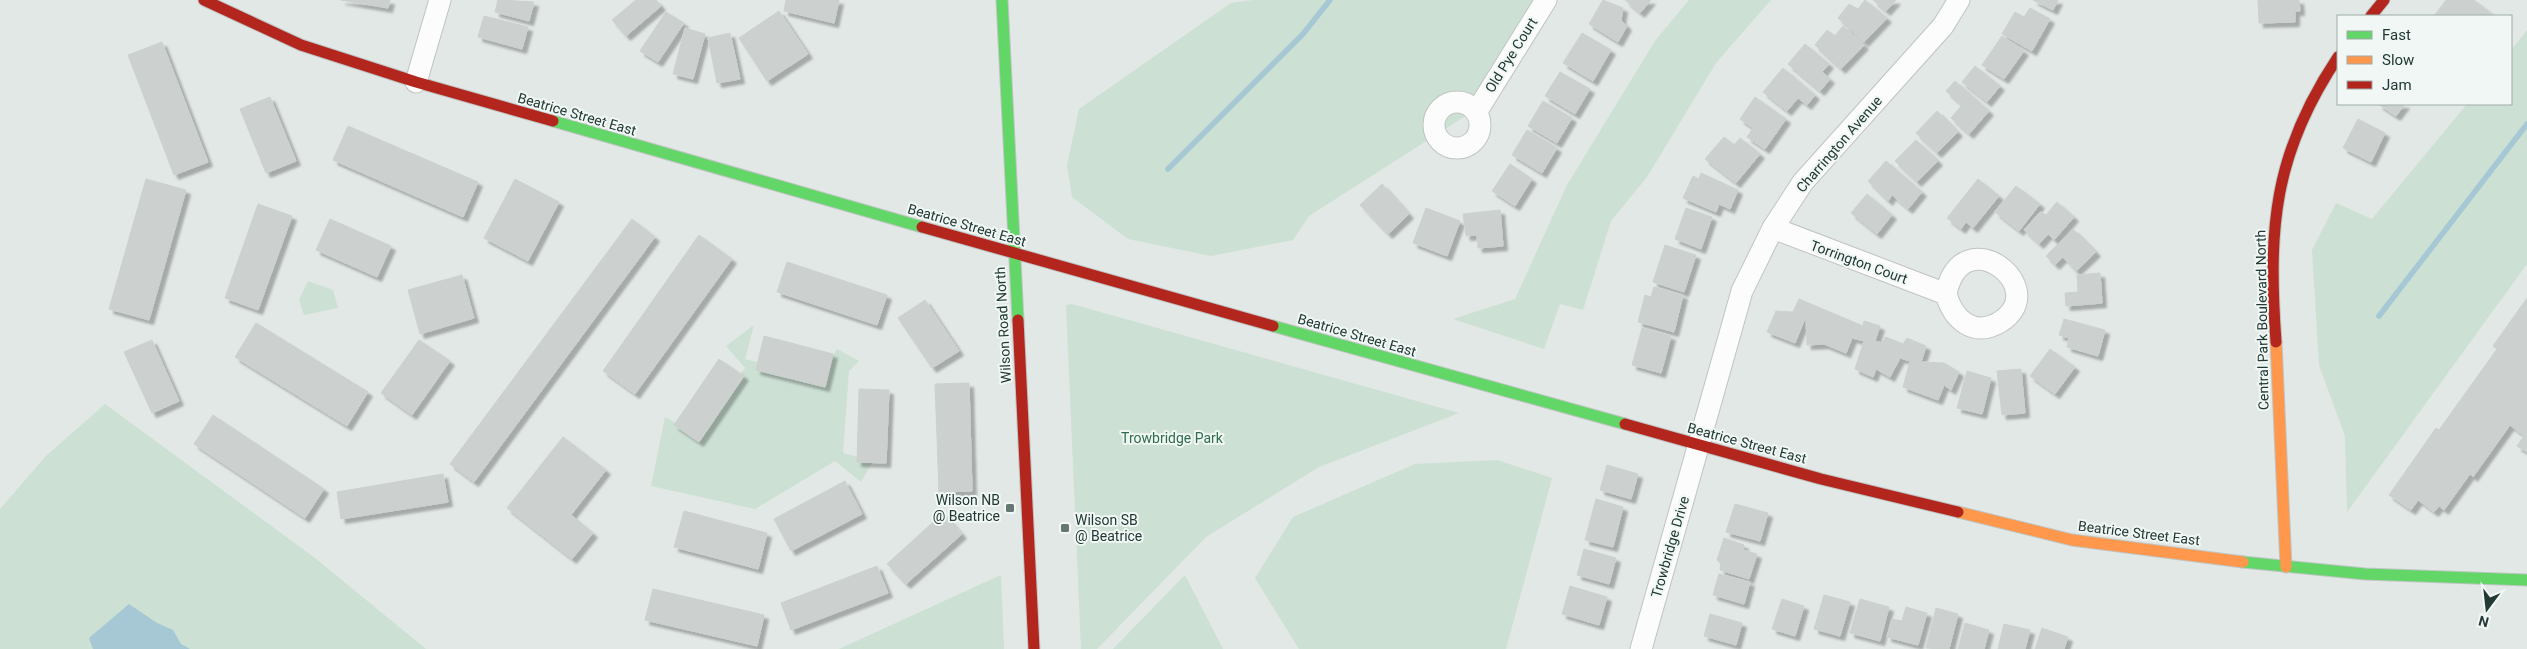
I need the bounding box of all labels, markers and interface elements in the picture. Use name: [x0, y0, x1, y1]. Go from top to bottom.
street label: Old Pye Court: [1482, 14, 1541, 95]
legend: [2337, 15, 2512, 105]
text: Fast: [2382, 26, 2411, 44]
text: Slow: [2382, 51, 2414, 69]
text: Jam: [2382, 76, 2412, 94]
street label: Beatrice Street East: [516, 89, 638, 139]
street label: Charrington Avenue: [1793, 93, 1885, 195]
street label: Beatrice Street East: [906, 200, 1028, 250]
street label: Central Park Boulevard North: [2252, 230, 2272, 410]
street label: Torrington Court: [1808, 237, 1910, 287]
street label: Wilson Road North: [992, 266, 1014, 384]
street label: Beatrice Street East: [1296, 310, 1418, 360]
street label: Beatrice Street East: [1686, 419, 1809, 467]
park label: Trowbridge Park: [1121, 430, 1224, 446]
place label: Wilson NB @ Beatrice: [933, 492, 1000, 524]
street label: Trowbridge Drive: [1648, 494, 1692, 600]
marker: Wilson NB @ Beatrice: [1004, 502, 1016, 514]
place label: Wilson SB @ Beatrice: [1075, 512, 1142, 544]
street label: Beatrice Street East: [2077, 518, 2201, 548]
marker: Wilson SB @ Beatrice: [1059, 522, 1071, 534]
north arrow: [2462, 584, 2512, 634]
text: N: [2477, 613, 2490, 631]

